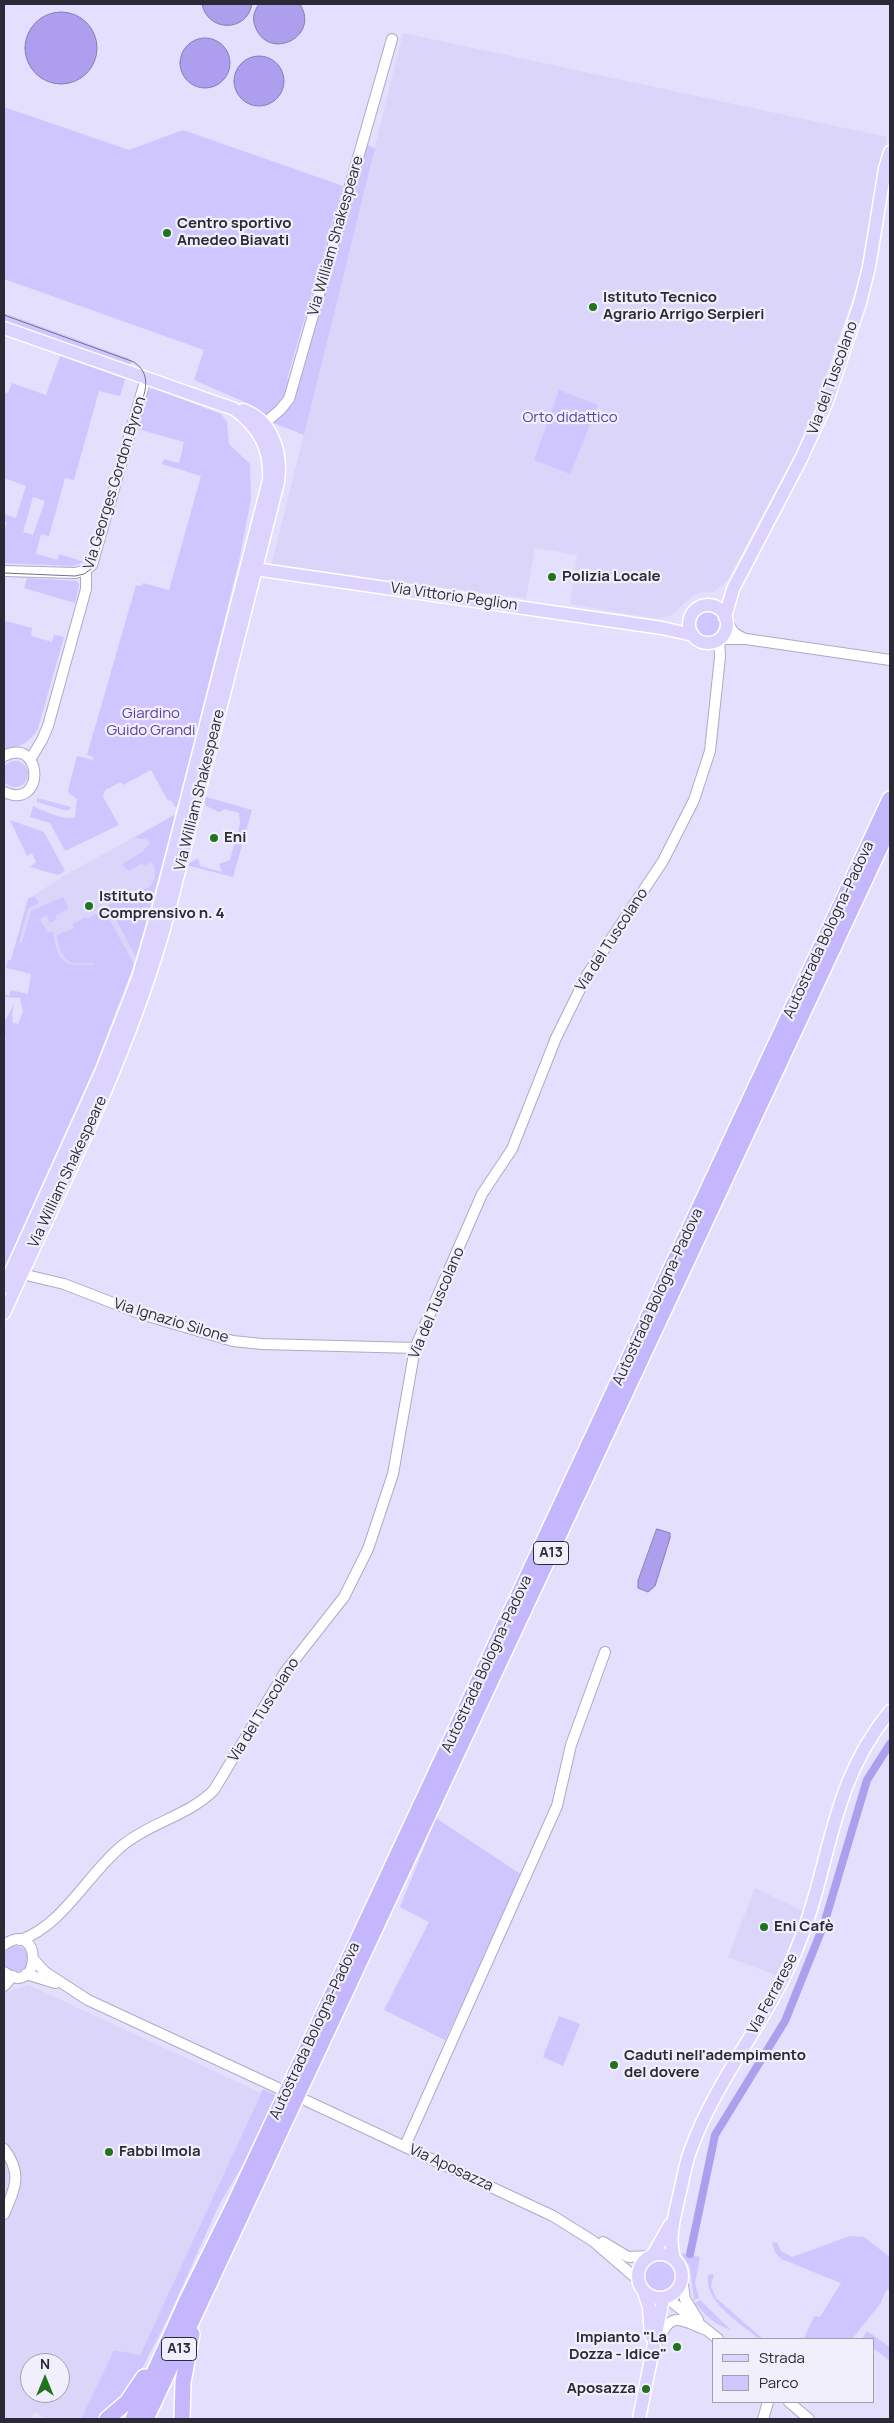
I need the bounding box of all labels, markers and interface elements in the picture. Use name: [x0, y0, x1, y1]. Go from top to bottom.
street label: Via William Shakespeare: [305, 154, 367, 318]
place label: Centro sportivo Amedeo Biavati: [177, 215, 291, 250]
marker: Centro sportivo Amedeo Biavati: [161, 227, 173, 239]
place label: Istituto Tecnico Agrario Arrigo Serpieri: [603, 289, 764, 324]
marker: Istituto Tecnico Agrario Arrigo Serpieri: [587, 301, 599, 313]
street label: Via del Tuscolano: [804, 319, 862, 437]
street label: Via Georges Gordon Byron: [80, 394, 150, 572]
park label: Orto didattico: [522, 409, 618, 427]
place label: Polizia Locale: [562, 568, 661, 586]
marker: Polizia Locale: [546, 571, 558, 583]
street label: Via Vittorio Peglion: [389, 579, 519, 615]
park label: Giardino Guido Grandi: [106, 705, 196, 740]
street label: Via William Shakespeare: [171, 707, 229, 873]
place label: Eni: [224, 829, 246, 847]
marker: Eni: [208, 832, 220, 844]
street label: Autostrada Bologna-Padova: [780, 839, 878, 1021]
street label: Via del Tuscolano: [572, 885, 652, 995]
place label: Istituto Comprensivo n. 4: [99, 888, 225, 923]
marker: Istituto Comprensivo n. 4: [83, 900, 95, 912]
street label: Via William Shakespeare: [25, 1093, 111, 1251]
street label: Autostrada Bologna-Padova: [609, 1206, 707, 1388]
street label: Via del Tuscolano: [405, 1245, 469, 1361]
street label: Via Ignazio Silone: [111, 1295, 231, 1347]
road number: A13: [534, 1542, 568, 1565]
street label: Autostrada Bologna-Padova: [438, 1573, 536, 1755]
street label: Via del Tuscolano: [225, 1655, 303, 1765]
place label: Eni Cafè: [774, 1918, 834, 1936]
marker: Eni Cafè: [758, 1921, 770, 1933]
street label: Autostrada Bologna-Padova: [266, 1940, 364, 2122]
street label: Via Ferrarese: [744, 1950, 802, 2038]
place label: Caduti nell'adempimento del dovere: [624, 2047, 806, 2082]
marker: Caduti nell'adempimento del dovere: [608, 2059, 620, 2071]
street label: Via Aposazza: [406, 2141, 496, 2195]
place label: Fabbi Imola: [119, 2143, 201, 2161]
marker: Fabbi Imola: [103, 2146, 115, 2158]
place label: Impianto "La Dozza - Idice": [569, 2329, 667, 2364]
road number: A13: [162, 2338, 196, 2360]
legend: [712, 2338, 874, 2403]
marker: Impianto "La Dozza - Idice": [671, 2341, 683, 2353]
text: Strada: [759, 2347, 805, 2368]
north arrow: [20, 2353, 70, 2403]
text: N: [40, 2354, 50, 2373]
text: Parco: [759, 2372, 798, 2393]
place label: Aposazza: [567, 2380, 636, 2398]
marker: Aposazza: [640, 2383, 652, 2395]

